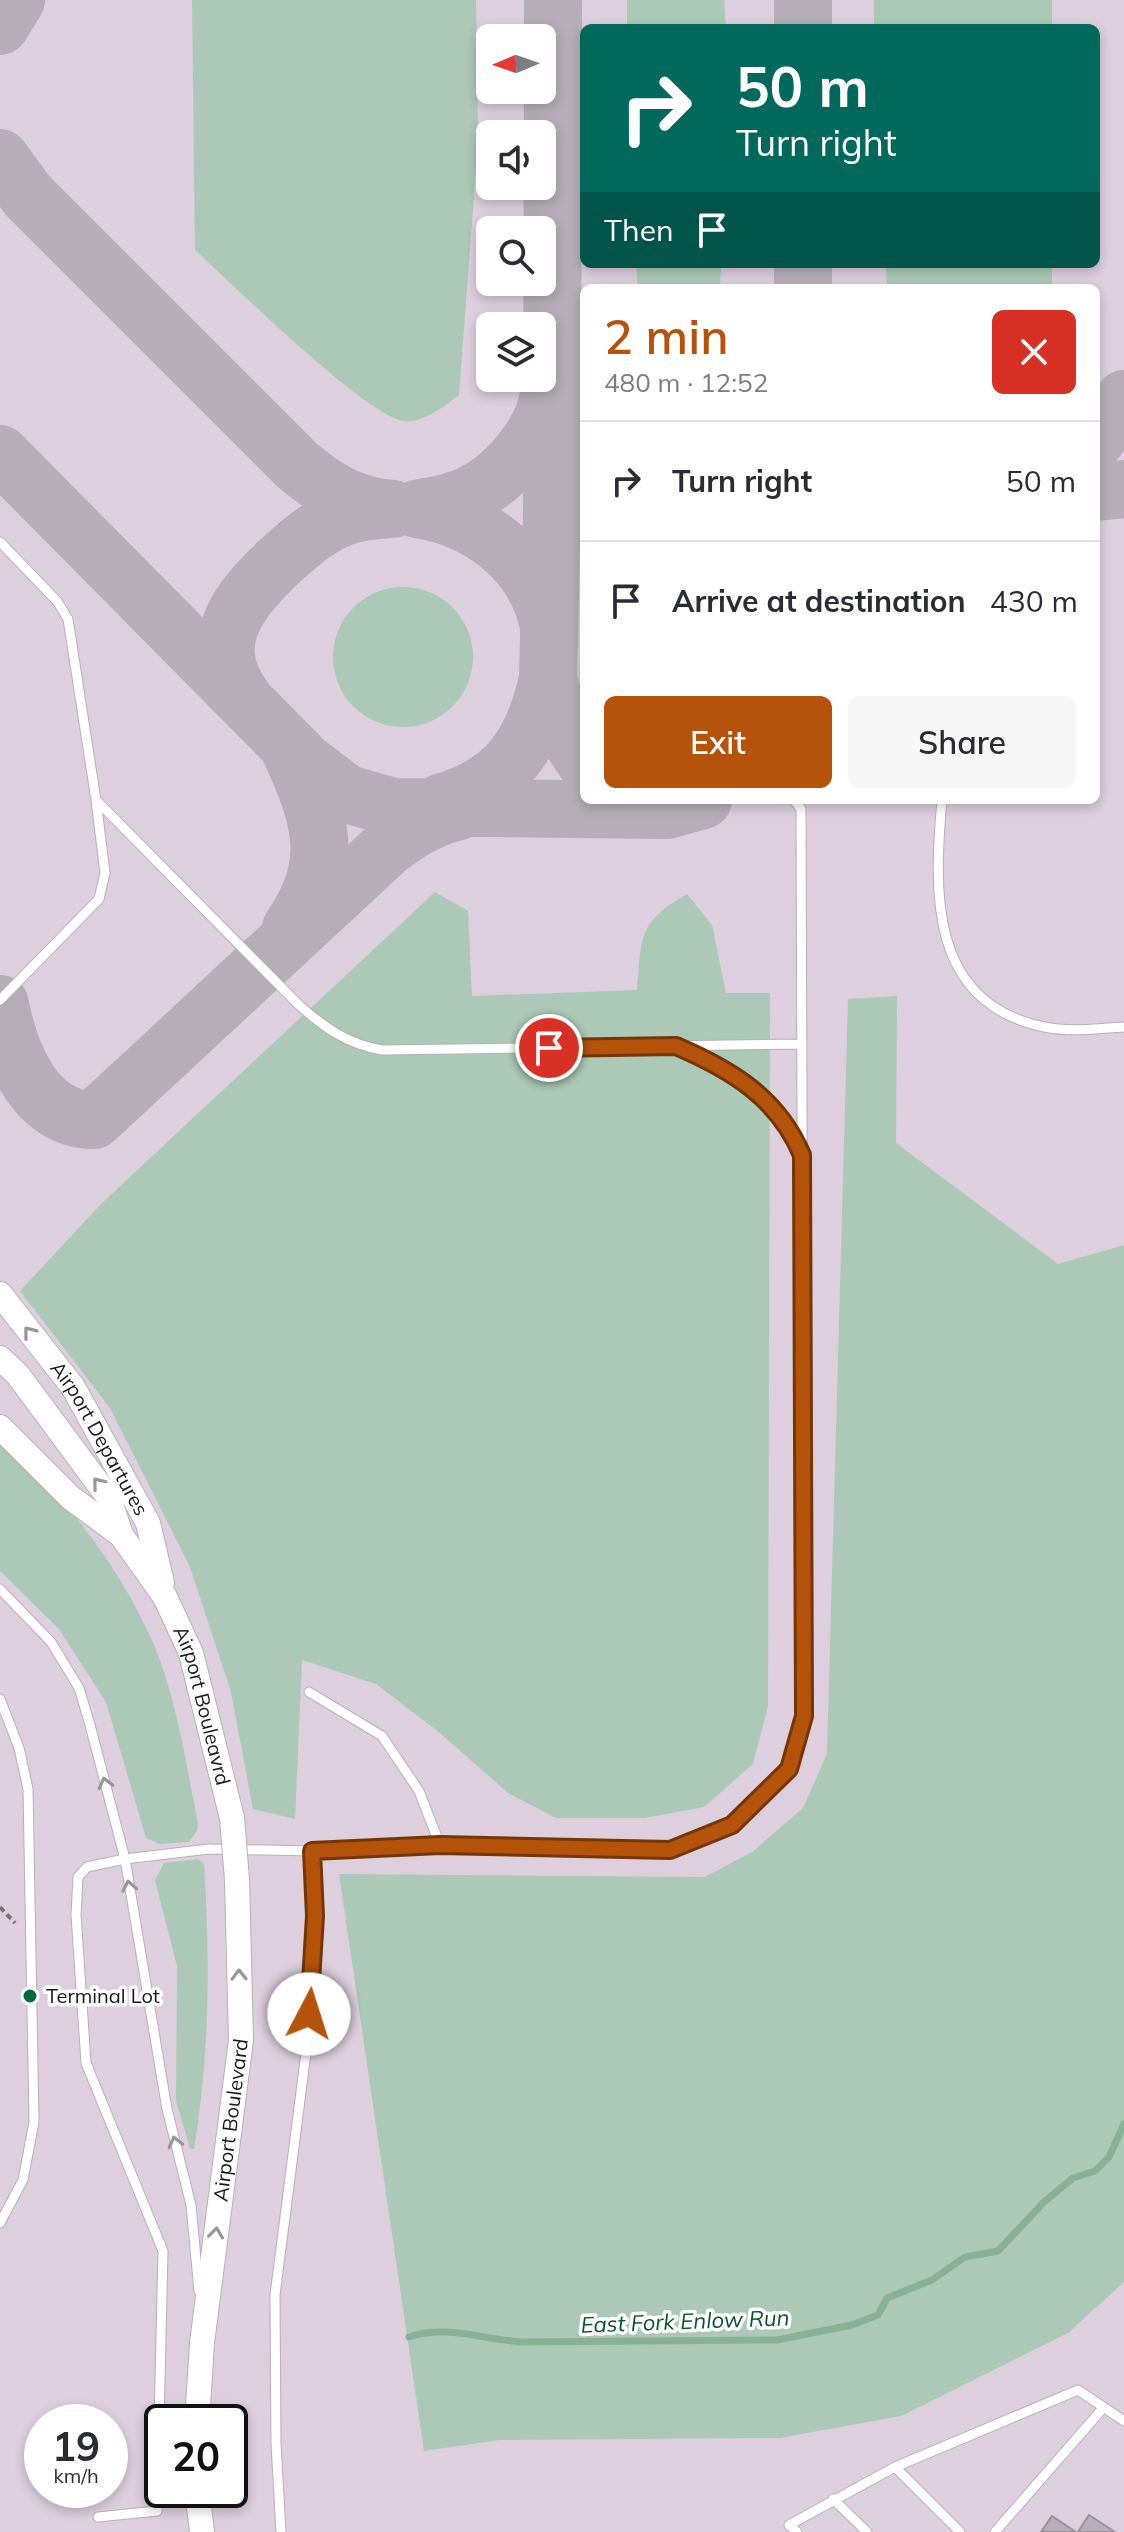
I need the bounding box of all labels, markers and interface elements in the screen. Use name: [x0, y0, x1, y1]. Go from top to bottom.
north arrow: [476, 24, 556, 104]
map controls: [476, 24, 556, 392]
text: 50 m: [736, 51, 869, 121]
icon: right: [604, 56, 708, 160]
button: sound: [476, 120, 556, 200]
text: Turn right: [736, 120, 897, 165]
icon: arrive: [690, 208, 734, 252]
text: Then: [604, 211, 674, 249]
button: search: [476, 216, 556, 296]
text: 2 min: [604, 306, 729, 366]
button: close: [992, 310, 1076, 394]
button: layers: [476, 312, 556, 392]
text: 480 m · 12:52: [604, 366, 768, 399]
icon: right: [604, 459, 648, 503]
text: Turn right: [672, 462, 812, 500]
text: 50 m: [1006, 462, 1076, 500]
icon: arrive: [604, 579, 648, 623]
text: Arrive at destination: [672, 582, 966, 620]
text: 430 m: [990, 582, 1078, 620]
button: Exit: [604, 696, 832, 788]
button: Share: [848, 696, 1076, 788]
pin: [515, 1014, 583, 1082]
icon: arrive: [527, 1026, 571, 1070]
one-way arrow: [25, 1326, 39, 1341]
street label: Airport Departures: [45, 1356, 154, 1520]
one-way arrow: [93, 1478, 108, 1492]
street label: Airport Bouleavrd: [168, 1622, 236, 1788]
one-way arrow: [98, 1777, 115, 1791]
one-way arrow: [122, 1880, 139, 1893]
one-way arrow: [231, 1968, 248, 1981]
position arrow: [267, 1972, 351, 2056]
place label: Terminal Lot: [46, 1983, 160, 2008]
marker: Terminal Lot: [21, 1987, 39, 2005]
street label: Airport Boulevard: [207, 2037, 253, 2203]
one-way arrow: [167, 2136, 184, 2150]
one-way arrow: [207, 2226, 224, 2240]
water label: East Fork Enlow Run: [580, 2303, 790, 2339]
speed limit sign: 20: [144, 2404, 248, 2508]
text: 19: [52, 2421, 100, 2471]
text: km/h: [53, 2463, 99, 2488]

